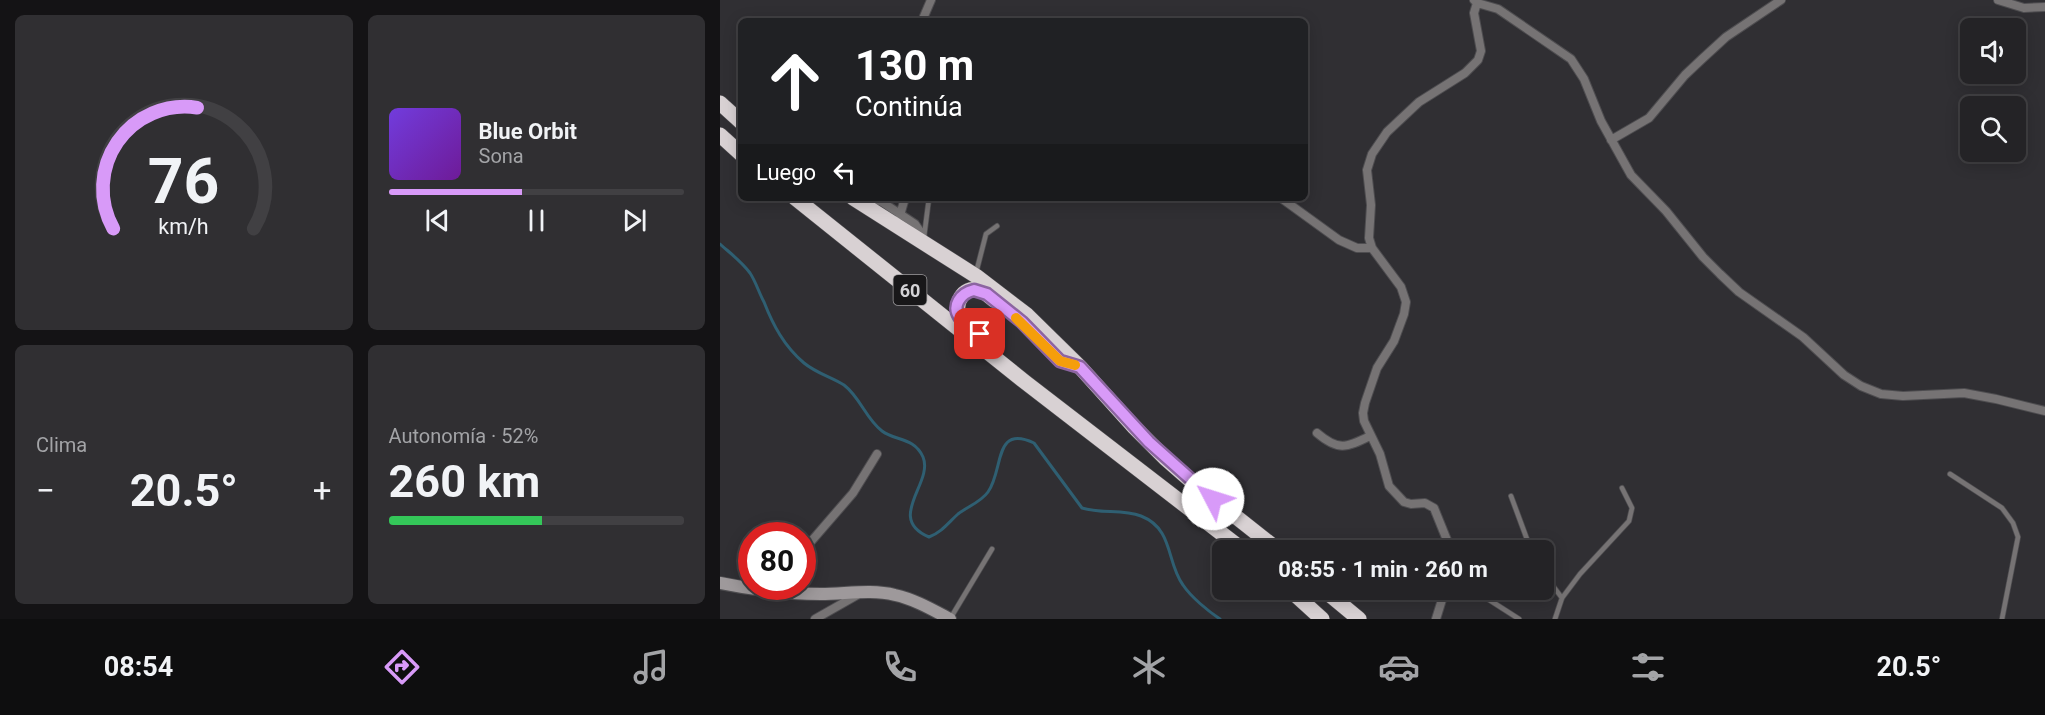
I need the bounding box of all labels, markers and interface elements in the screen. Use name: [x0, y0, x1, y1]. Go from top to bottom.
map controls: [1960, 18, 2026, 162]
button: sound: [1960, 18, 2026, 84]
text: 130 m: [855, 41, 974, 90]
icon: ahead: [756, 42, 834, 120]
text: Continúa: [855, 91, 963, 123]
button: search: [1960, 96, 2026, 162]
text: Blue Orbit: [479, 119, 577, 144]
text: Sona: [479, 144, 524, 168]
text: 76: [148, 146, 220, 219]
icon: left: [828, 156, 861, 189]
text: Luego: [756, 160, 816, 185]
icon: previous: [421, 204, 454, 237]
icon: pause: [520, 204, 553, 237]
icon: next: [618, 204, 651, 237]
text: km/h: [159, 215, 209, 240]
road number: 60: [894, 275, 927, 305]
pin: [954, 308, 1005, 359]
icon: arrive: [963, 317, 996, 350]
text: Autonomía · 52%: [389, 424, 538, 448]
text: Clima: [36, 433, 87, 457]
text: 260 km: [389, 455, 540, 508]
text: 20.5°: [130, 464, 238, 517]
position arrow: [1181, 467, 1245, 531]
text: −: [36, 471, 55, 510]
text: +: [313, 471, 332, 510]
speed limit sign: 80: [738, 522, 816, 600]
text: 08:55 · 1 min · 260 m: [1278, 557, 1488, 582]
icon: directions: [381, 646, 423, 688]
icon: music: [630, 646, 672, 688]
icon: phone: [879, 646, 921, 688]
icon: climate: [1128, 646, 1170, 688]
icon: car: [1378, 646, 1420, 688]
icon: filters: [1627, 646, 1669, 688]
text: 08:54: [104, 651, 173, 683]
text: 20.5°: [1876, 651, 1941, 683]

